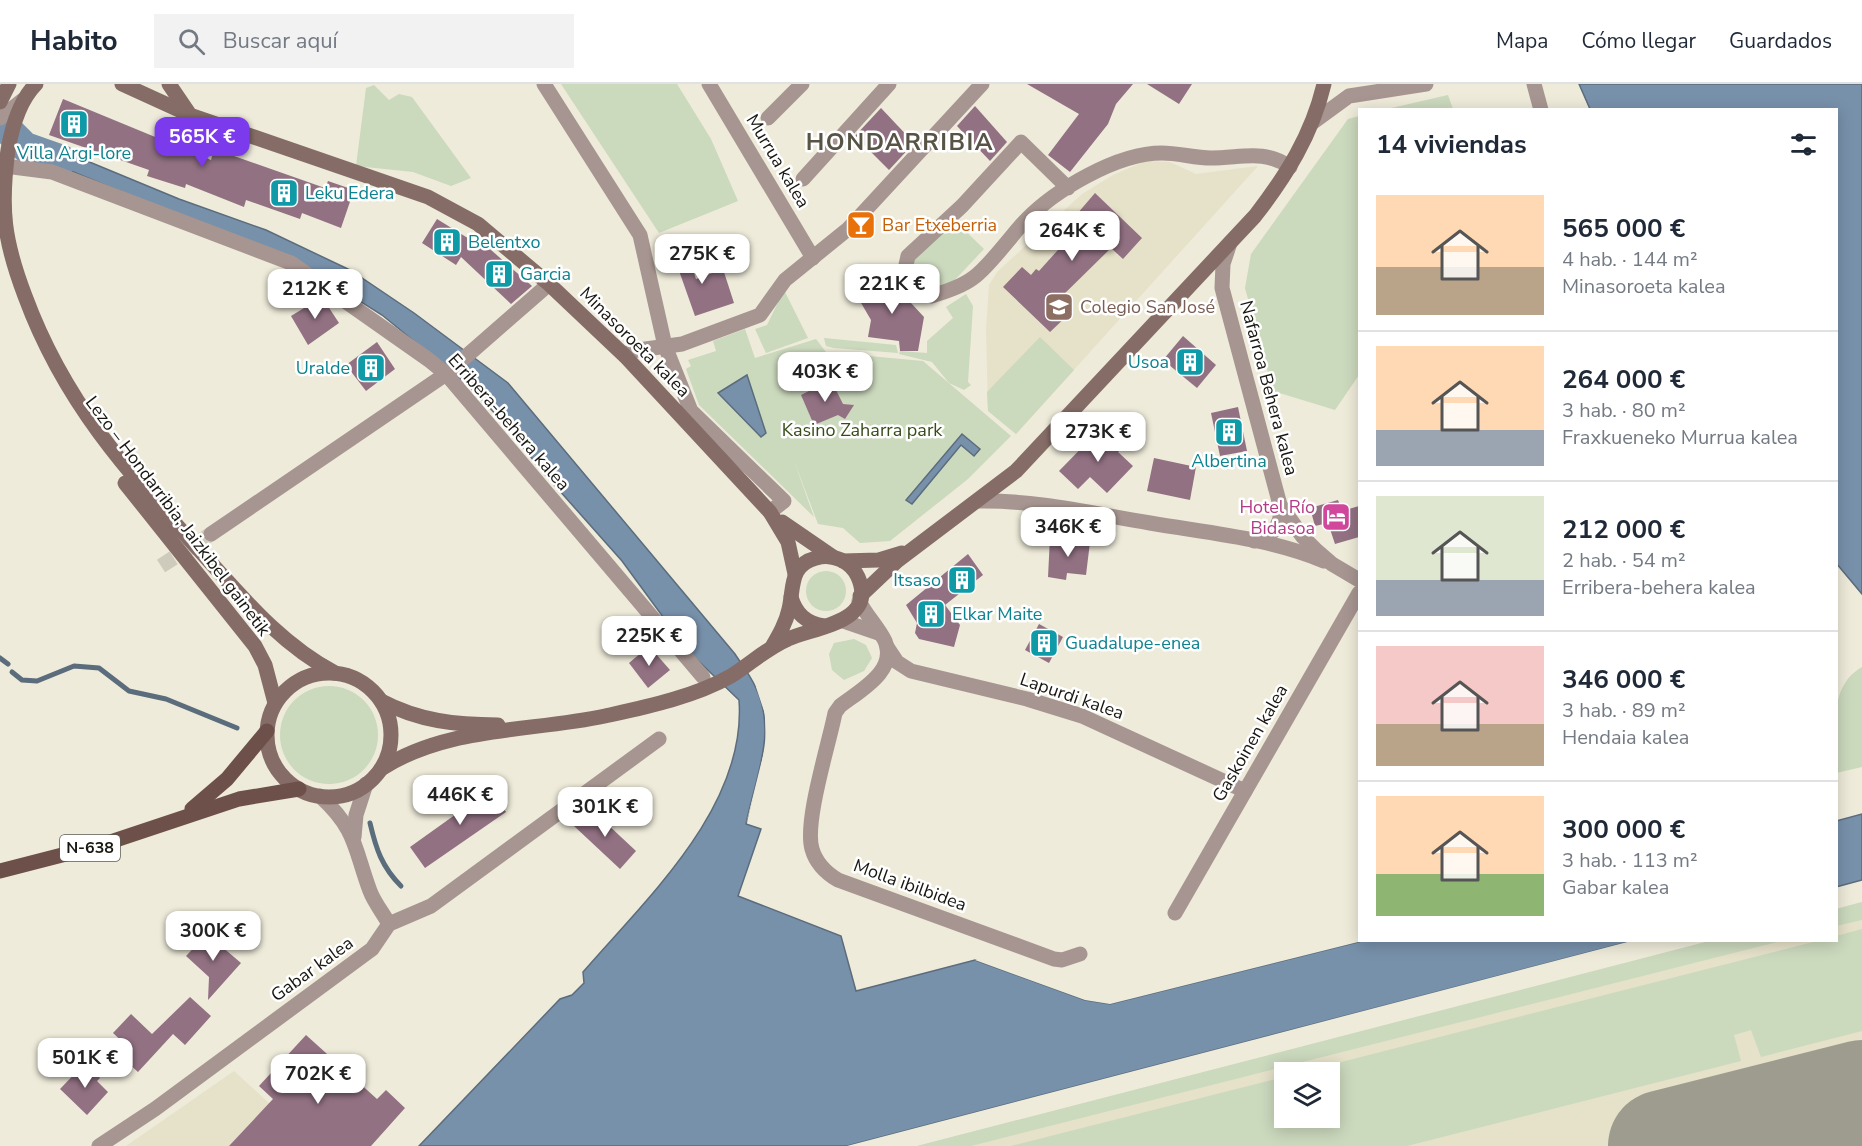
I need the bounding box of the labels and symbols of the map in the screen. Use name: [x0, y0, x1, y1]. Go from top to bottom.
building icon: Villa Argi-lore: [58, 108, 90, 140]
street label: Murrua kalea: [741, 110, 815, 212]
pin: 565K €: [153, 117, 251, 168]
district label: HONDARRIBIA: [806, 126, 994, 158]
place label: Villa Argi-lore: [16, 141, 131, 165]
building icon: Leku Edera: [268, 177, 300, 209]
place label: Leku Edera: [305, 181, 394, 205]
bar icon: Bar Etxeberria: [845, 209, 877, 241]
pin: 264K €: [1023, 211, 1121, 262]
place label: Bar Etxeberria: [882, 213, 997, 237]
building icon: Belentxo: [431, 226, 463, 258]
place label: Belentxo: [468, 230, 541, 254]
pin: 275K €: [653, 234, 751, 285]
building icon: Garcia: [483, 258, 515, 290]
place label: Garcia: [520, 262, 571, 286]
pin: 221K €: [843, 264, 941, 315]
pin: 212K €: [266, 269, 364, 320]
street label: Minasoroeta kalea: [574, 281, 696, 403]
school or university icon: Colegio San José: [1043, 291, 1075, 323]
place label: Colegio San José: [1080, 295, 1215, 319]
street label: Nafarroa Behera kalea: [1234, 298, 1304, 478]
building icon: Usoa: [1174, 346, 1206, 378]
street label: Erribera-behera kalea: [443, 348, 575, 496]
place label: Usoa: [1128, 350, 1169, 374]
building icon: Uralde: [355, 352, 387, 384]
pin: 403K €: [776, 352, 874, 403]
place label: Uralde: [296, 356, 350, 380]
street label: Lezo – Hondarribia, Jaizkibel gainetik: [80, 391, 277, 642]
pin: 273K €: [1049, 412, 1147, 463]
building icon: Albertina: [1213, 416, 1245, 448]
park label: Kasino Zaharra park: [782, 418, 943, 442]
place label: Albertina: [1191, 449, 1267, 473]
place label: Hotel Río Bidasoa: [1239, 495, 1315, 540]
hotel icon: Hotel Río Bidasoa: [1320, 501, 1352, 533]
pin: 346K €: [1019, 507, 1117, 558]
building icon: Itsaso: [946, 564, 978, 596]
place label: Itsaso: [893, 568, 941, 592]
building icon: Elkar Maite: [915, 598, 947, 630]
place label: Elkar Maite: [952, 602, 1042, 626]
pin: 225K €: [600, 616, 698, 667]
building icon: Guadalupe-enea: [1028, 627, 1060, 659]
place label: Guadalupe-enea: [1065, 631, 1200, 655]
street label: Lapurdi kalea: [1017, 667, 1127, 725]
street label: Gaskoinen kalea: [1207, 680, 1293, 806]
pin: 446K €: [411, 775, 509, 826]
pin: 301K €: [556, 787, 654, 838]
road number: N-638: [60, 835, 120, 861]
street label: Molla ibilbidea: [850, 853, 970, 917]
pin: 300K €: [164, 911, 262, 962]
street label: Gabar kalea: [266, 931, 358, 1007]
pin: 501K €: [36, 1038, 134, 1089]
pin: 702K €: [269, 1054, 367, 1105]

